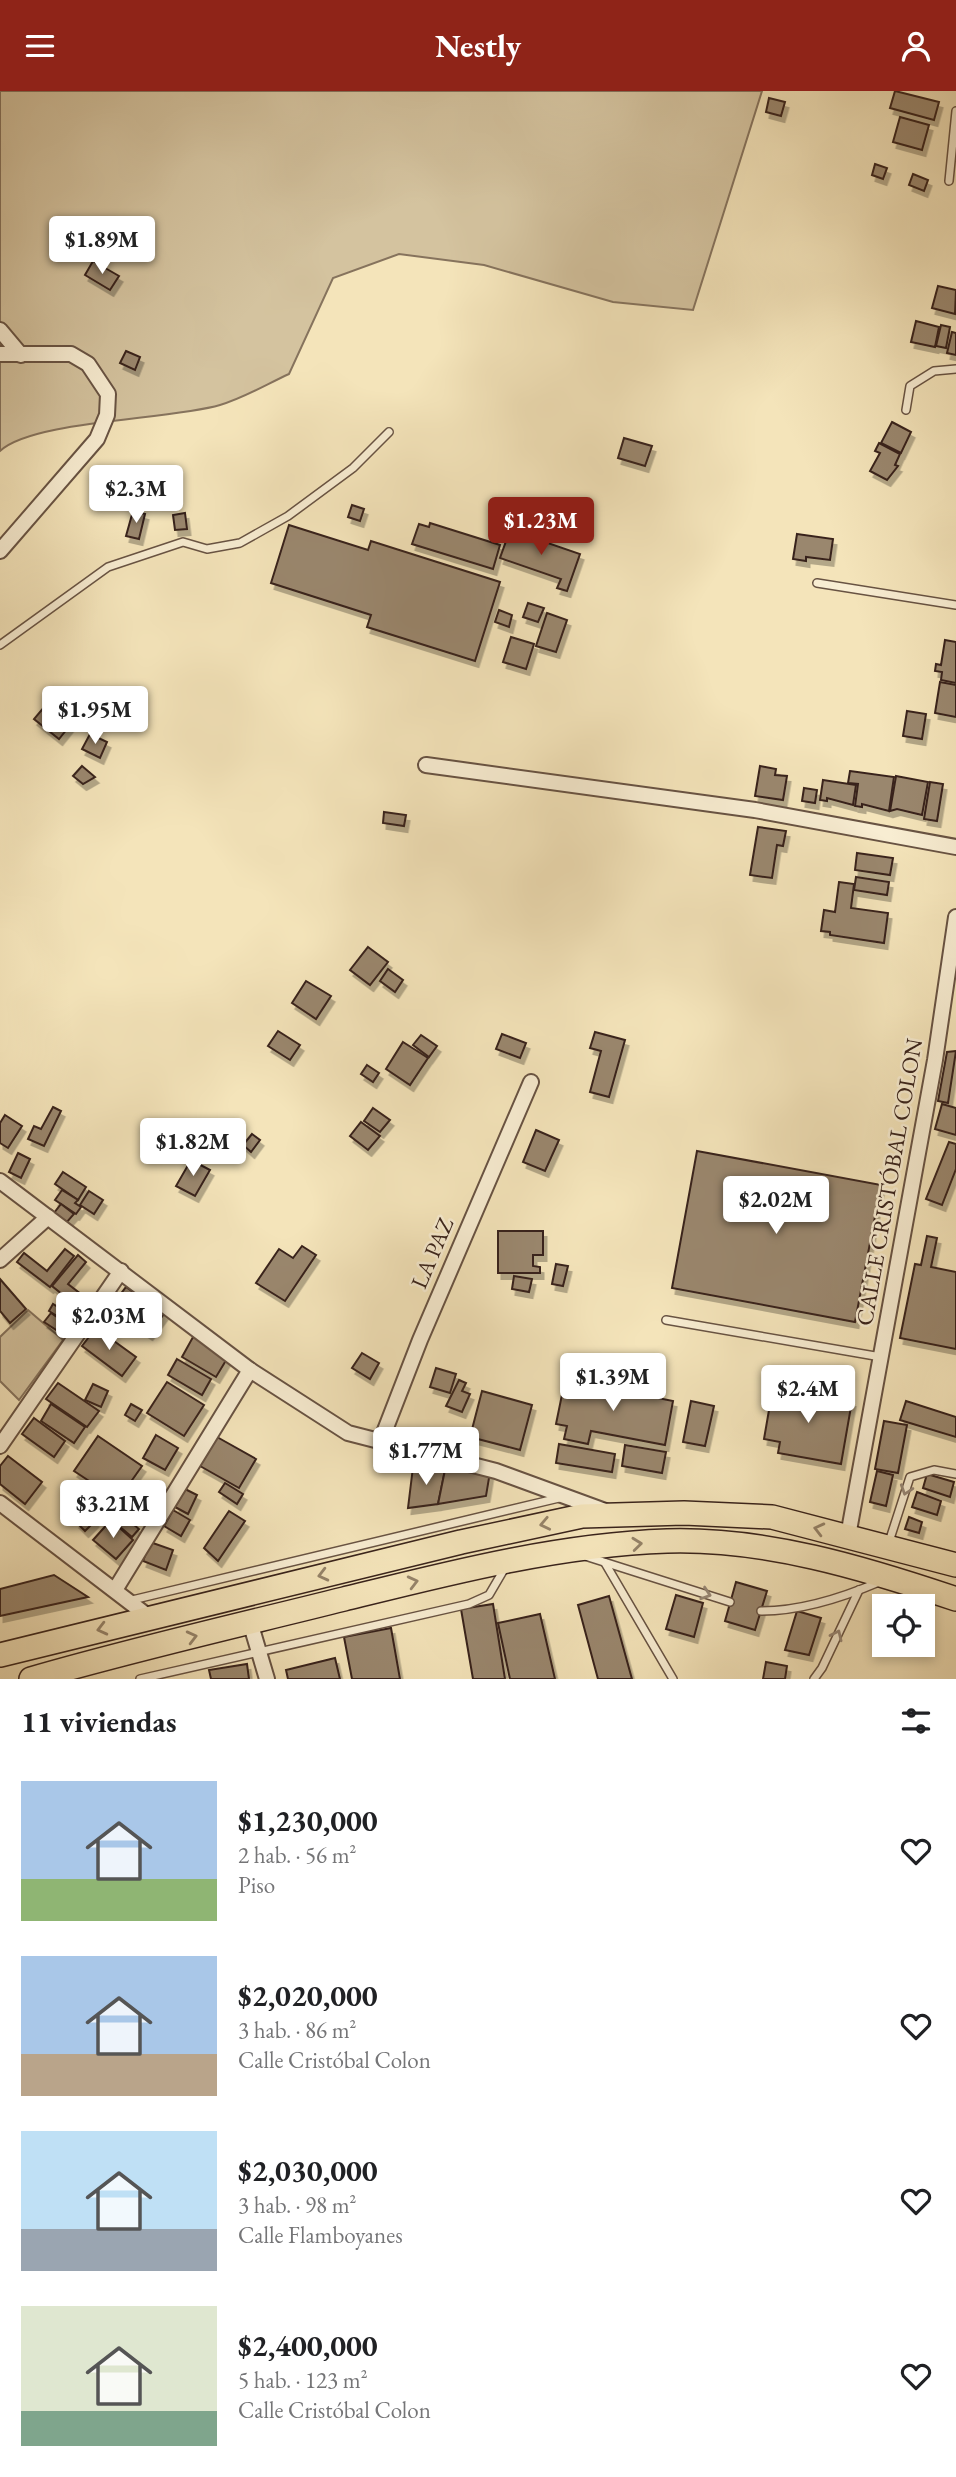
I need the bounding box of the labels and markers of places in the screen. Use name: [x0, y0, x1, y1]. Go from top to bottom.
pin: $1.89M: [45, 216, 159, 276]
pin: $2.3M: [87, 465, 185, 525]
pin: $1.23M: [484, 497, 598, 557]
pin: $1.95M: [38, 687, 152, 746]
pin: $1.82M: [136, 1119, 250, 1178]
pin: $2.02M: [719, 1177, 833, 1236]
pin: $2.03M: [52, 1293, 166, 1352]
pin: $1.39M: [556, 1353, 670, 1413]
pin: $2.4M: [759, 1365, 857, 1425]
pin: $1.77M: [369, 1427, 483, 1487]
pin: $3.21M: [56, 1481, 170, 1540]

